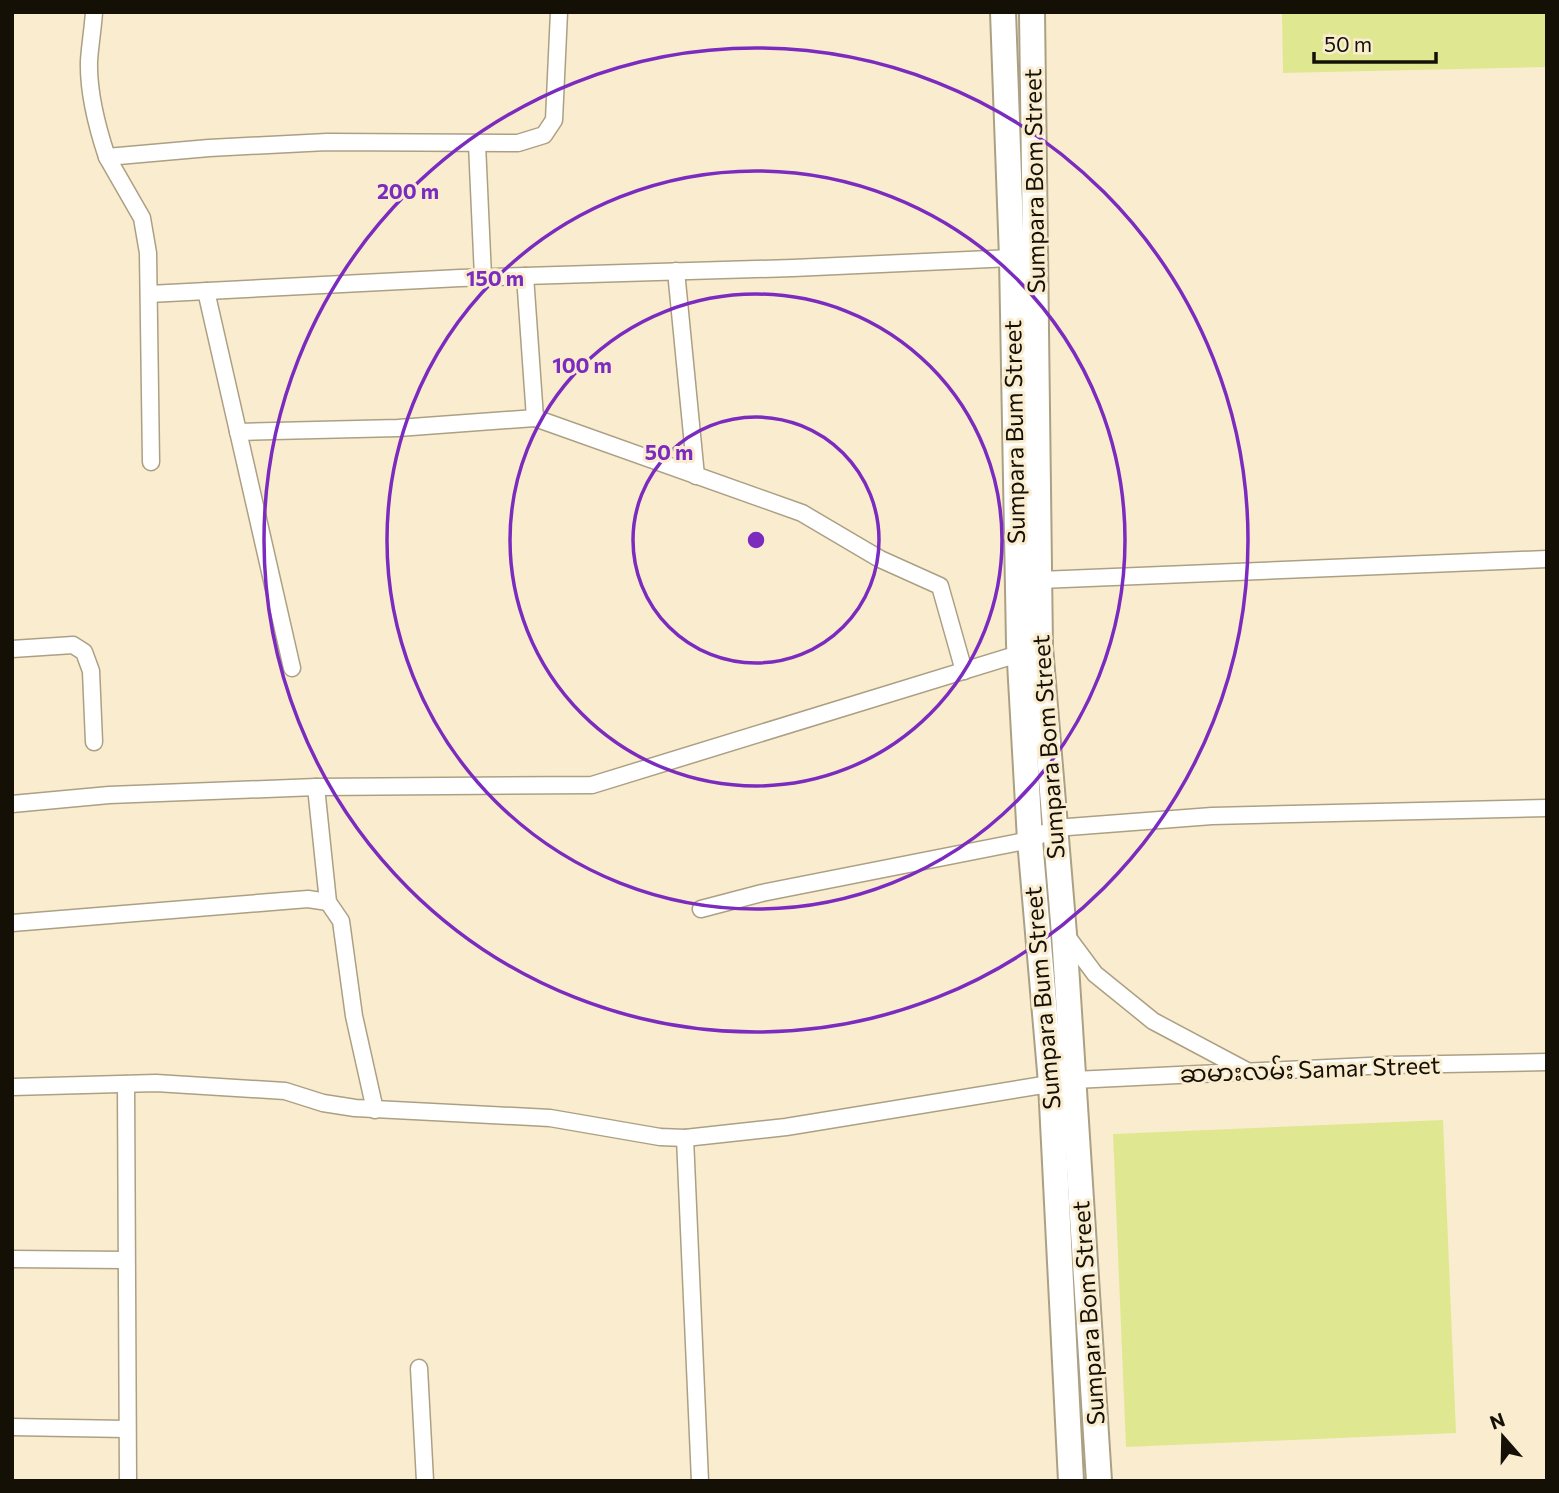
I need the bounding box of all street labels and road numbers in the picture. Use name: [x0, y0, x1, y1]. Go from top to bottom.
street label: Sumpara Bom Street: [1017, 68, 1050, 294]
street label: Sumpara Bum Street: [997, 320, 1030, 544]
street label: Sumpara Bom Street: [1025, 634, 1070, 860]
street label: Sumpara Bum Street: [1017, 885, 1066, 1111]
street label: ဆမားလမ်း Samar Street: [1179, 1049, 1441, 1088]
street label: Sumpara Bom Street: [1065, 1200, 1110, 1426]

